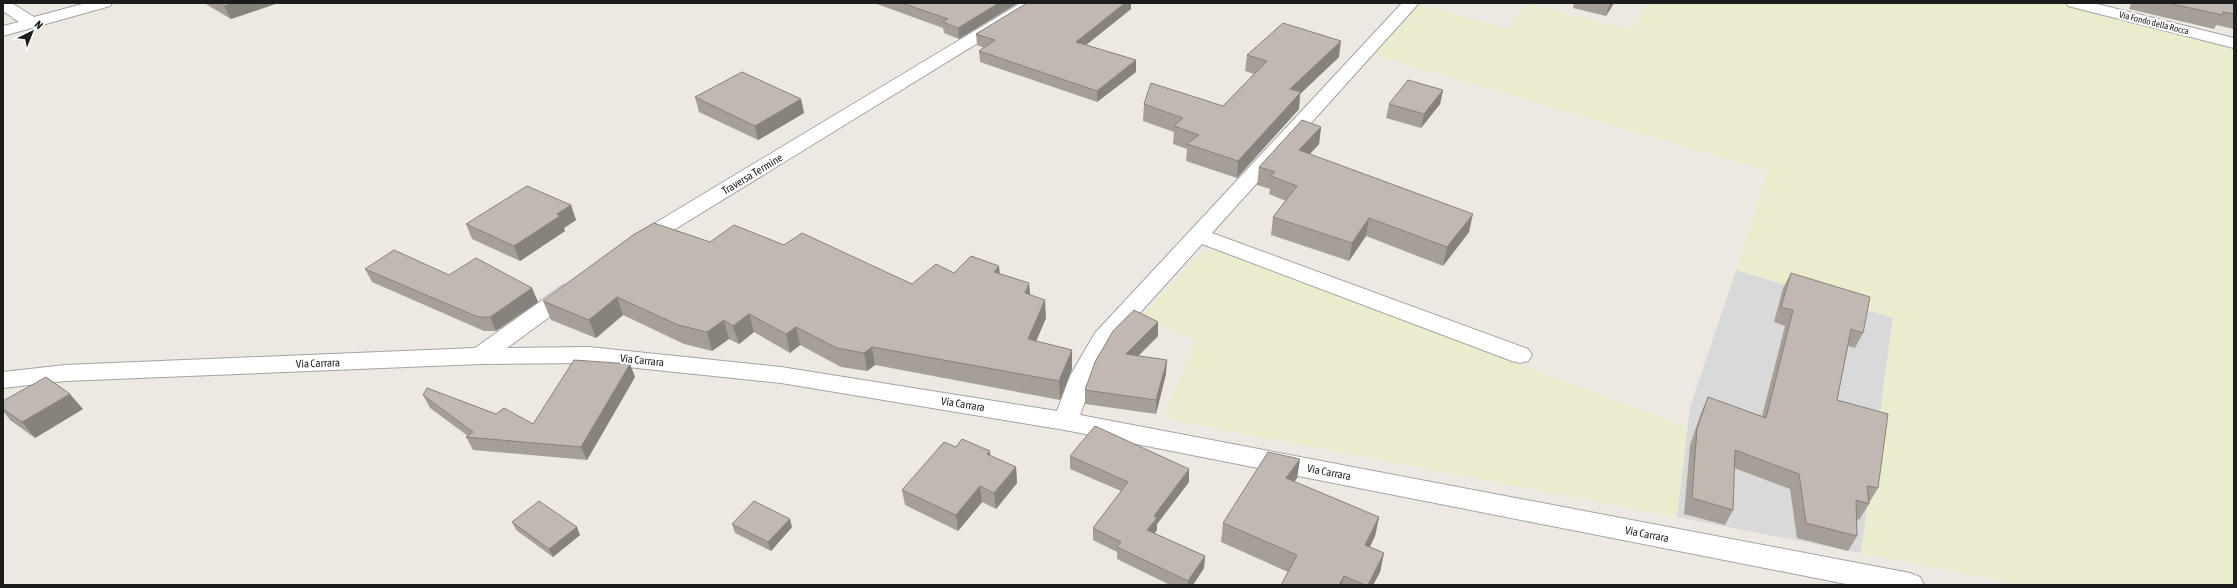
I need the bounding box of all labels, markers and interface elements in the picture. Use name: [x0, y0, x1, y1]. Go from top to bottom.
street label: Via Fondo della Rocca: [2118, 9, 2190, 37]
north arrow: [12, 12, 52, 52]
text: N: [32, 18, 45, 31]
street label: Traversa Termine: [719, 151, 785, 197]
street label: Via Carrara: [619, 352, 665, 368]
street label: Via Carrara: [296, 356, 340, 370]
street label: Via Carrara: [940, 395, 986, 413]
street label: Via Carrara: [1306, 462, 1352, 482]
street label: Via Carrara: [1624, 524, 1670, 544]

